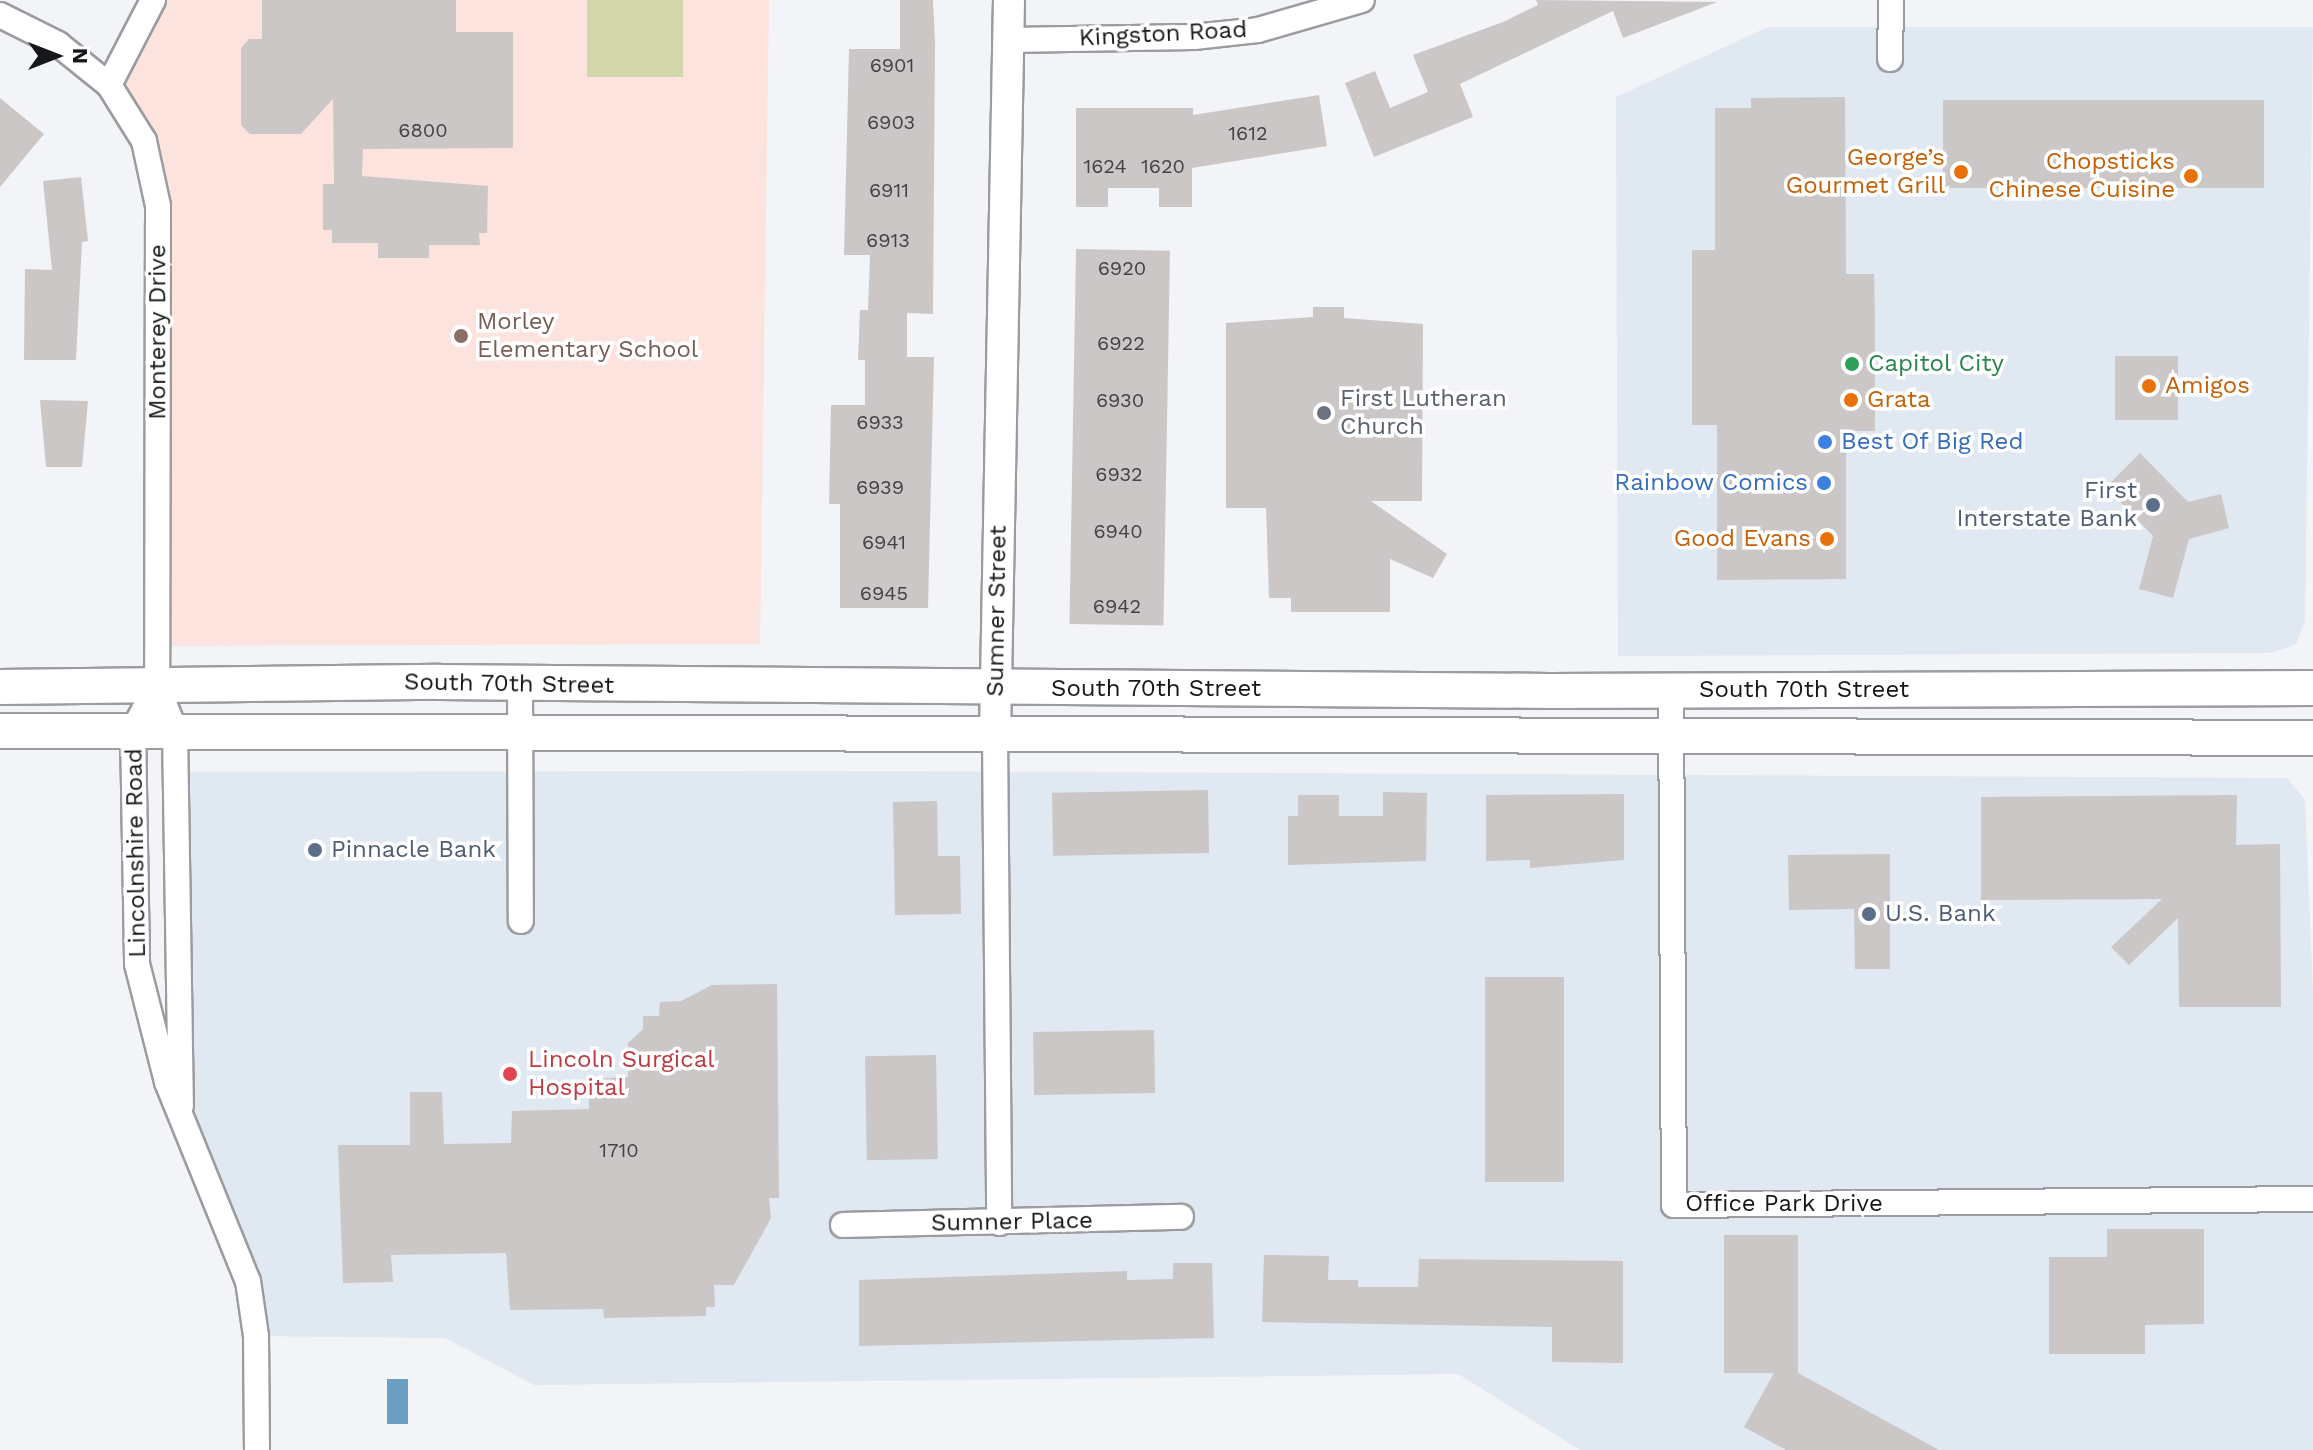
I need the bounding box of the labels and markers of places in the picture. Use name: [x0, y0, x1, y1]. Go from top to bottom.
place label: George’s Gourmet Grill: [1786, 144, 1945, 200]
place label: Chopsticks Chinese Cuisine: [1989, 148, 2175, 204]
marker: George’s Gourmet Grill: [1952, 163, 1970, 181]
marker: Chopsticks Chinese Cuisine: [2182, 167, 2200, 185]
place label: Morley Elementary School: [477, 308, 699, 364]
marker: Morley Elementary School: [452, 327, 470, 345]
place label: Capitol City: [1868, 350, 2005, 378]
marker: Capitol City: [1843, 355, 1861, 373]
place label: Amigos: [2165, 372, 2250, 400]
marker: Amigos: [2140, 377, 2158, 395]
place label: First Lutheran Church: [1340, 385, 1507, 441]
place label: Grata: [1867, 386, 1931, 414]
marker: Grata: [1842, 391, 1860, 409]
marker: First Lutheran Church: [1315, 404, 1333, 422]
place label: Best Of Big Red: [1841, 428, 2024, 456]
marker: Best Of Big Red: [1816, 433, 1834, 451]
place label: Rainbow Comics: [1614, 469, 1808, 497]
marker: Rainbow Comics: [1815, 474, 1833, 492]
place label: First Interstate Bank: [1957, 477, 2137, 533]
marker: First Interstate Bank: [2144, 496, 2162, 514]
place label: Good Evans: [1674, 525, 1811, 553]
marker: Good Evans: [1818, 530, 1836, 548]
place label: Pinnacle Bank: [331, 836, 496, 864]
marker: Pinnacle Bank: [306, 841, 324, 859]
place label: U.S. Bank: [1885, 900, 1995, 928]
marker: U.S. Bank: [1860, 905, 1878, 923]
place label: Lincoln Surgical Hospital: [528, 1046, 715, 1102]
marker: Lincoln Surgical Hospital: [499, 1063, 521, 1085]

